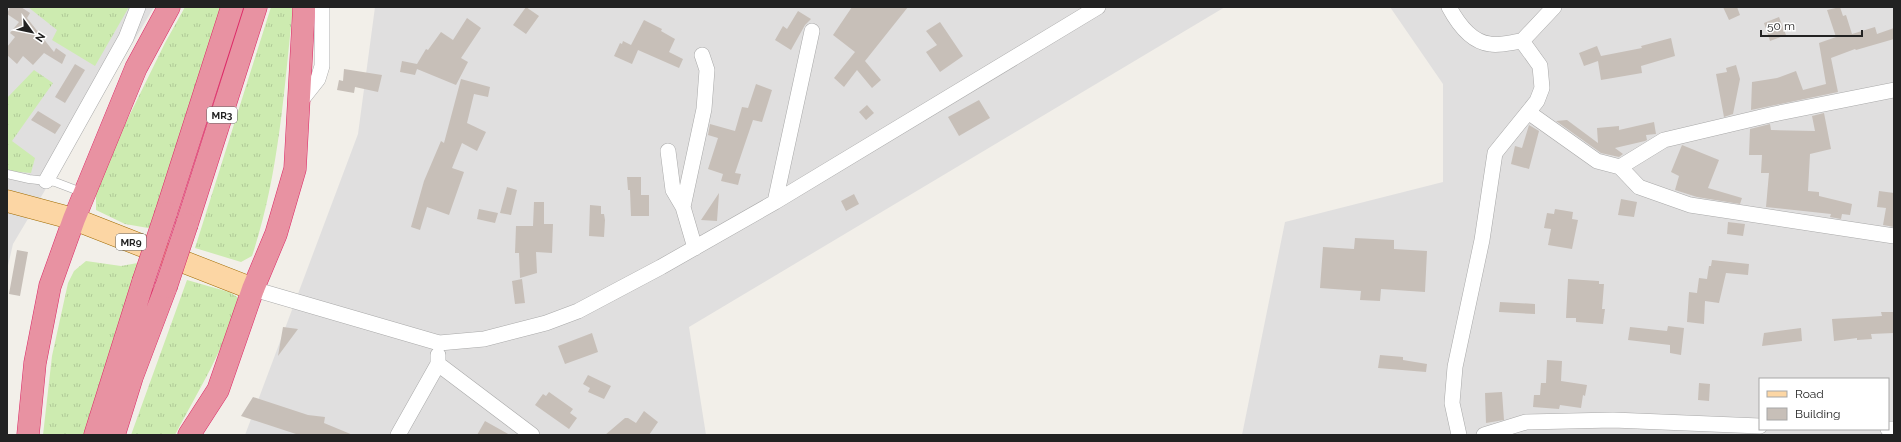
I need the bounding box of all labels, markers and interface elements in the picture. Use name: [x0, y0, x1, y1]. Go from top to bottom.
north arrow: [12, 12, 52, 52]
scale bar: [1761, 12, 1862, 38]
text: 50 m: [1767, 19, 1795, 33]
text: N: [32, 30, 48, 44]
road number: MR3: [207, 107, 237, 123]
road number: MR9: [116, 234, 146, 250]
legend: [1759, 378, 1889, 430]
text: Road: [1795, 387, 1824, 401]
text: Building: [1795, 407, 1841, 421]

